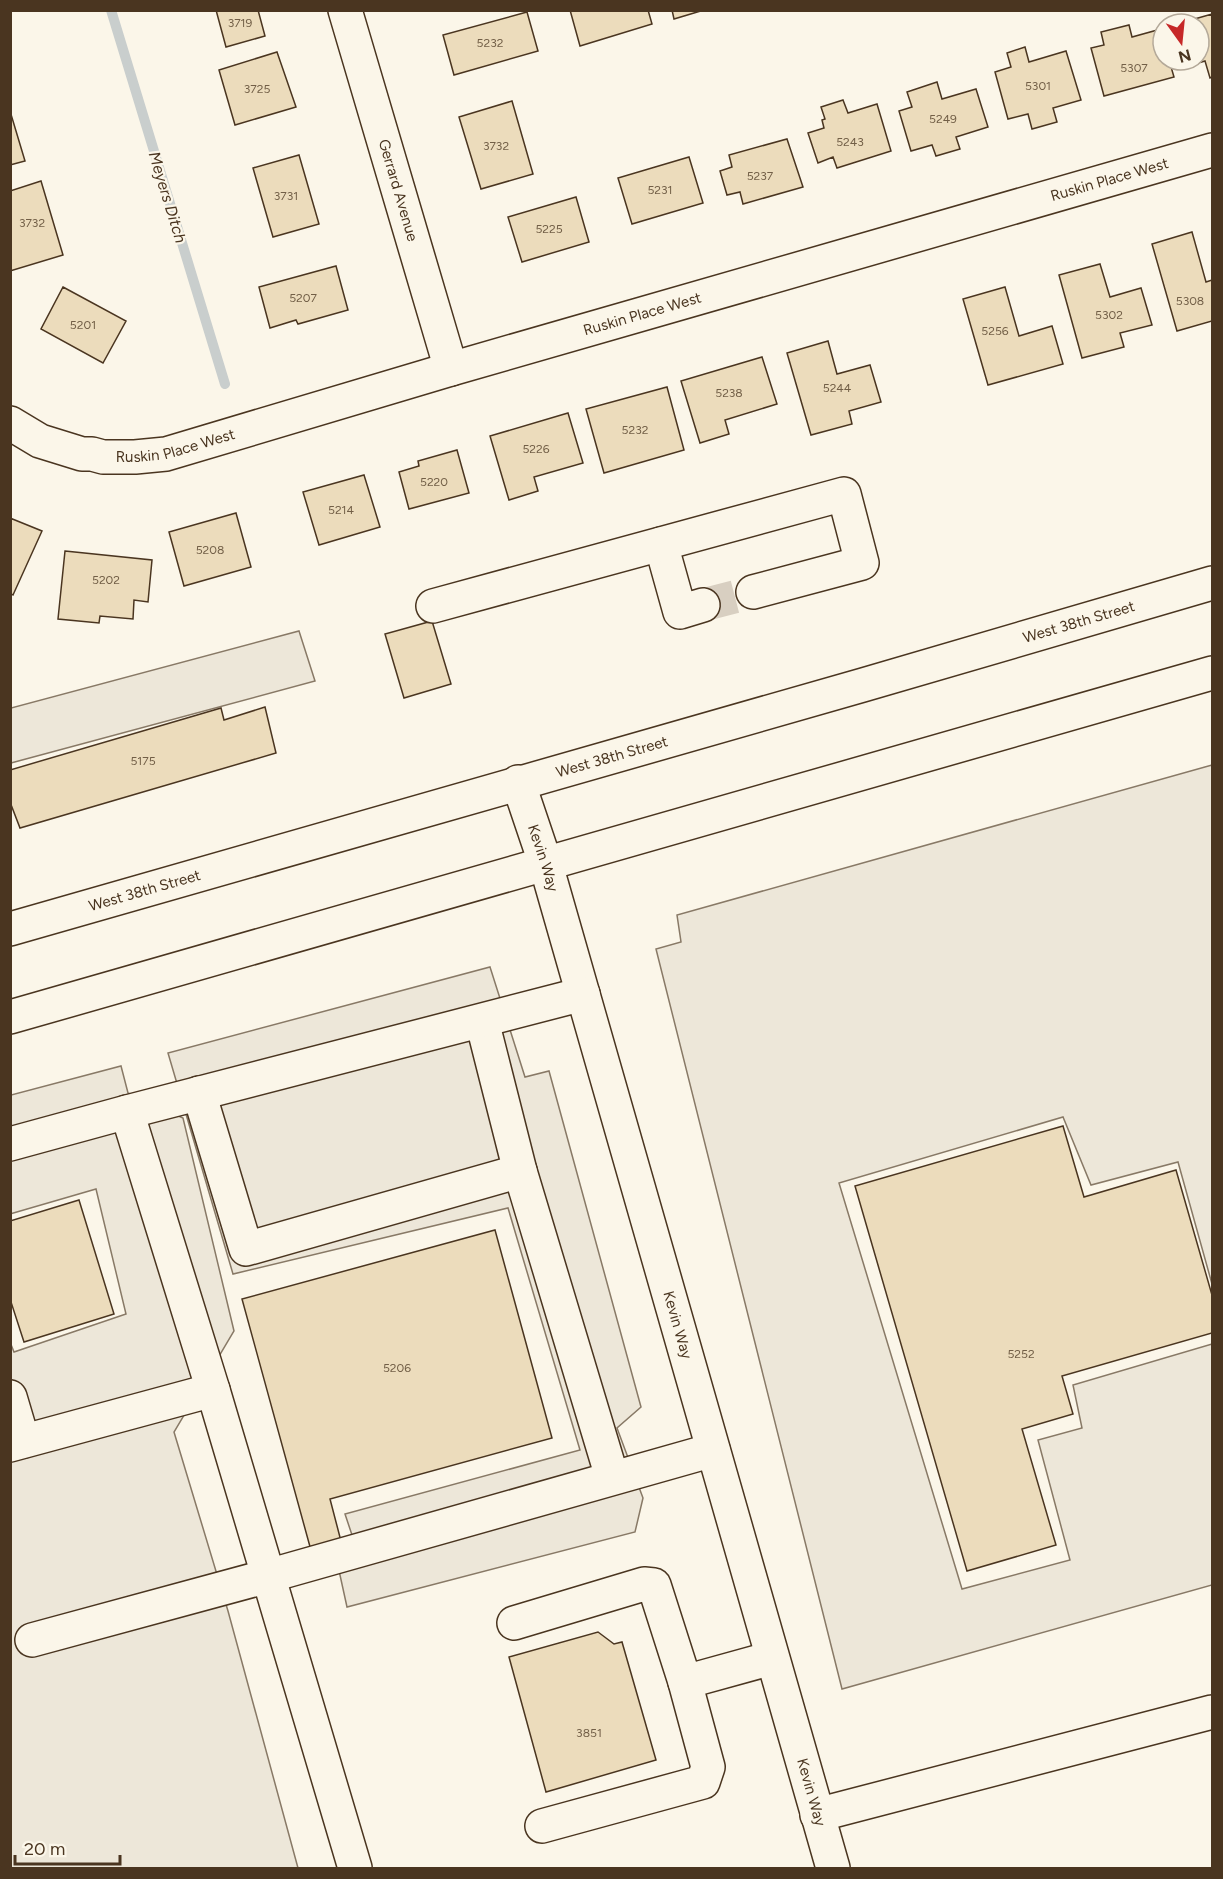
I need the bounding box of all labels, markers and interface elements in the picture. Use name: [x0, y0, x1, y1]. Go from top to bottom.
north arrow: [1151, 12, 1211, 72]
house number: 3719: [228, 16, 253, 30]
house number: 5232: [477, 36, 503, 50]
text: N: [1176, 45, 1193, 67]
house number: 5307: [1120, 61, 1148, 75]
house number: 5301: [1025, 79, 1051, 93]
house number: 3725: [244, 82, 270, 96]
house number: 5249: [929, 112, 957, 126]
house number: 5243: [836, 135, 864, 149]
street label: Gerrard Avenue: [375, 137, 422, 244]
house number: 3732: [483, 139, 509, 153]
water label: Meyers Ditch: [145, 149, 190, 245]
street label: Ruskin Place West: [1048, 154, 1171, 205]
house number: 5237: [747, 169, 774, 183]
house number: 5231: [647, 183, 673, 197]
house number: 3731: [274, 189, 298, 203]
house number: 3732: [19, 216, 45, 230]
house number: 5225: [535, 222, 563, 236]
street label: Ruskin Place West: [581, 288, 704, 339]
house number: 5207: [289, 291, 317, 305]
house number: 5308: [1176, 294, 1204, 308]
house number: 5302: [1095, 308, 1123, 322]
house number: 5201: [70, 318, 96, 332]
house number: 5256: [981, 324, 1009, 338]
house number: 5244: [823, 381, 852, 395]
house number: 5238: [715, 386, 743, 400]
house number: 5232: [622, 423, 648, 437]
street label: Ruskin Place West: [116, 425, 237, 466]
house number: 5226: [522, 442, 550, 456]
house number: 5220: [420, 475, 448, 489]
house number: 5214: [328, 503, 355, 517]
house number: 5208: [196, 543, 224, 557]
house number: 5202: [92, 573, 120, 587]
street label: West 38th Street: [1021, 597, 1137, 647]
street label: West 38th Street: [554, 732, 670, 781]
house number: 5175: [130, 754, 156, 768]
street label: Kevin Way: [524, 822, 562, 894]
street label: West 38th Street: [87, 866, 203, 915]
street label: Kevin Way: [659, 1289, 696, 1361]
house number: 5252: [1007, 1347, 1035, 1361]
house number: 5206: [383, 1361, 411, 1375]
house number: 3851: [576, 1726, 602, 1740]
street label: Kevin Way: [793, 1756, 830, 1828]
scale bar: [15, 1828, 120, 1866]
text: 20 m: [24, 1838, 65, 1860]

